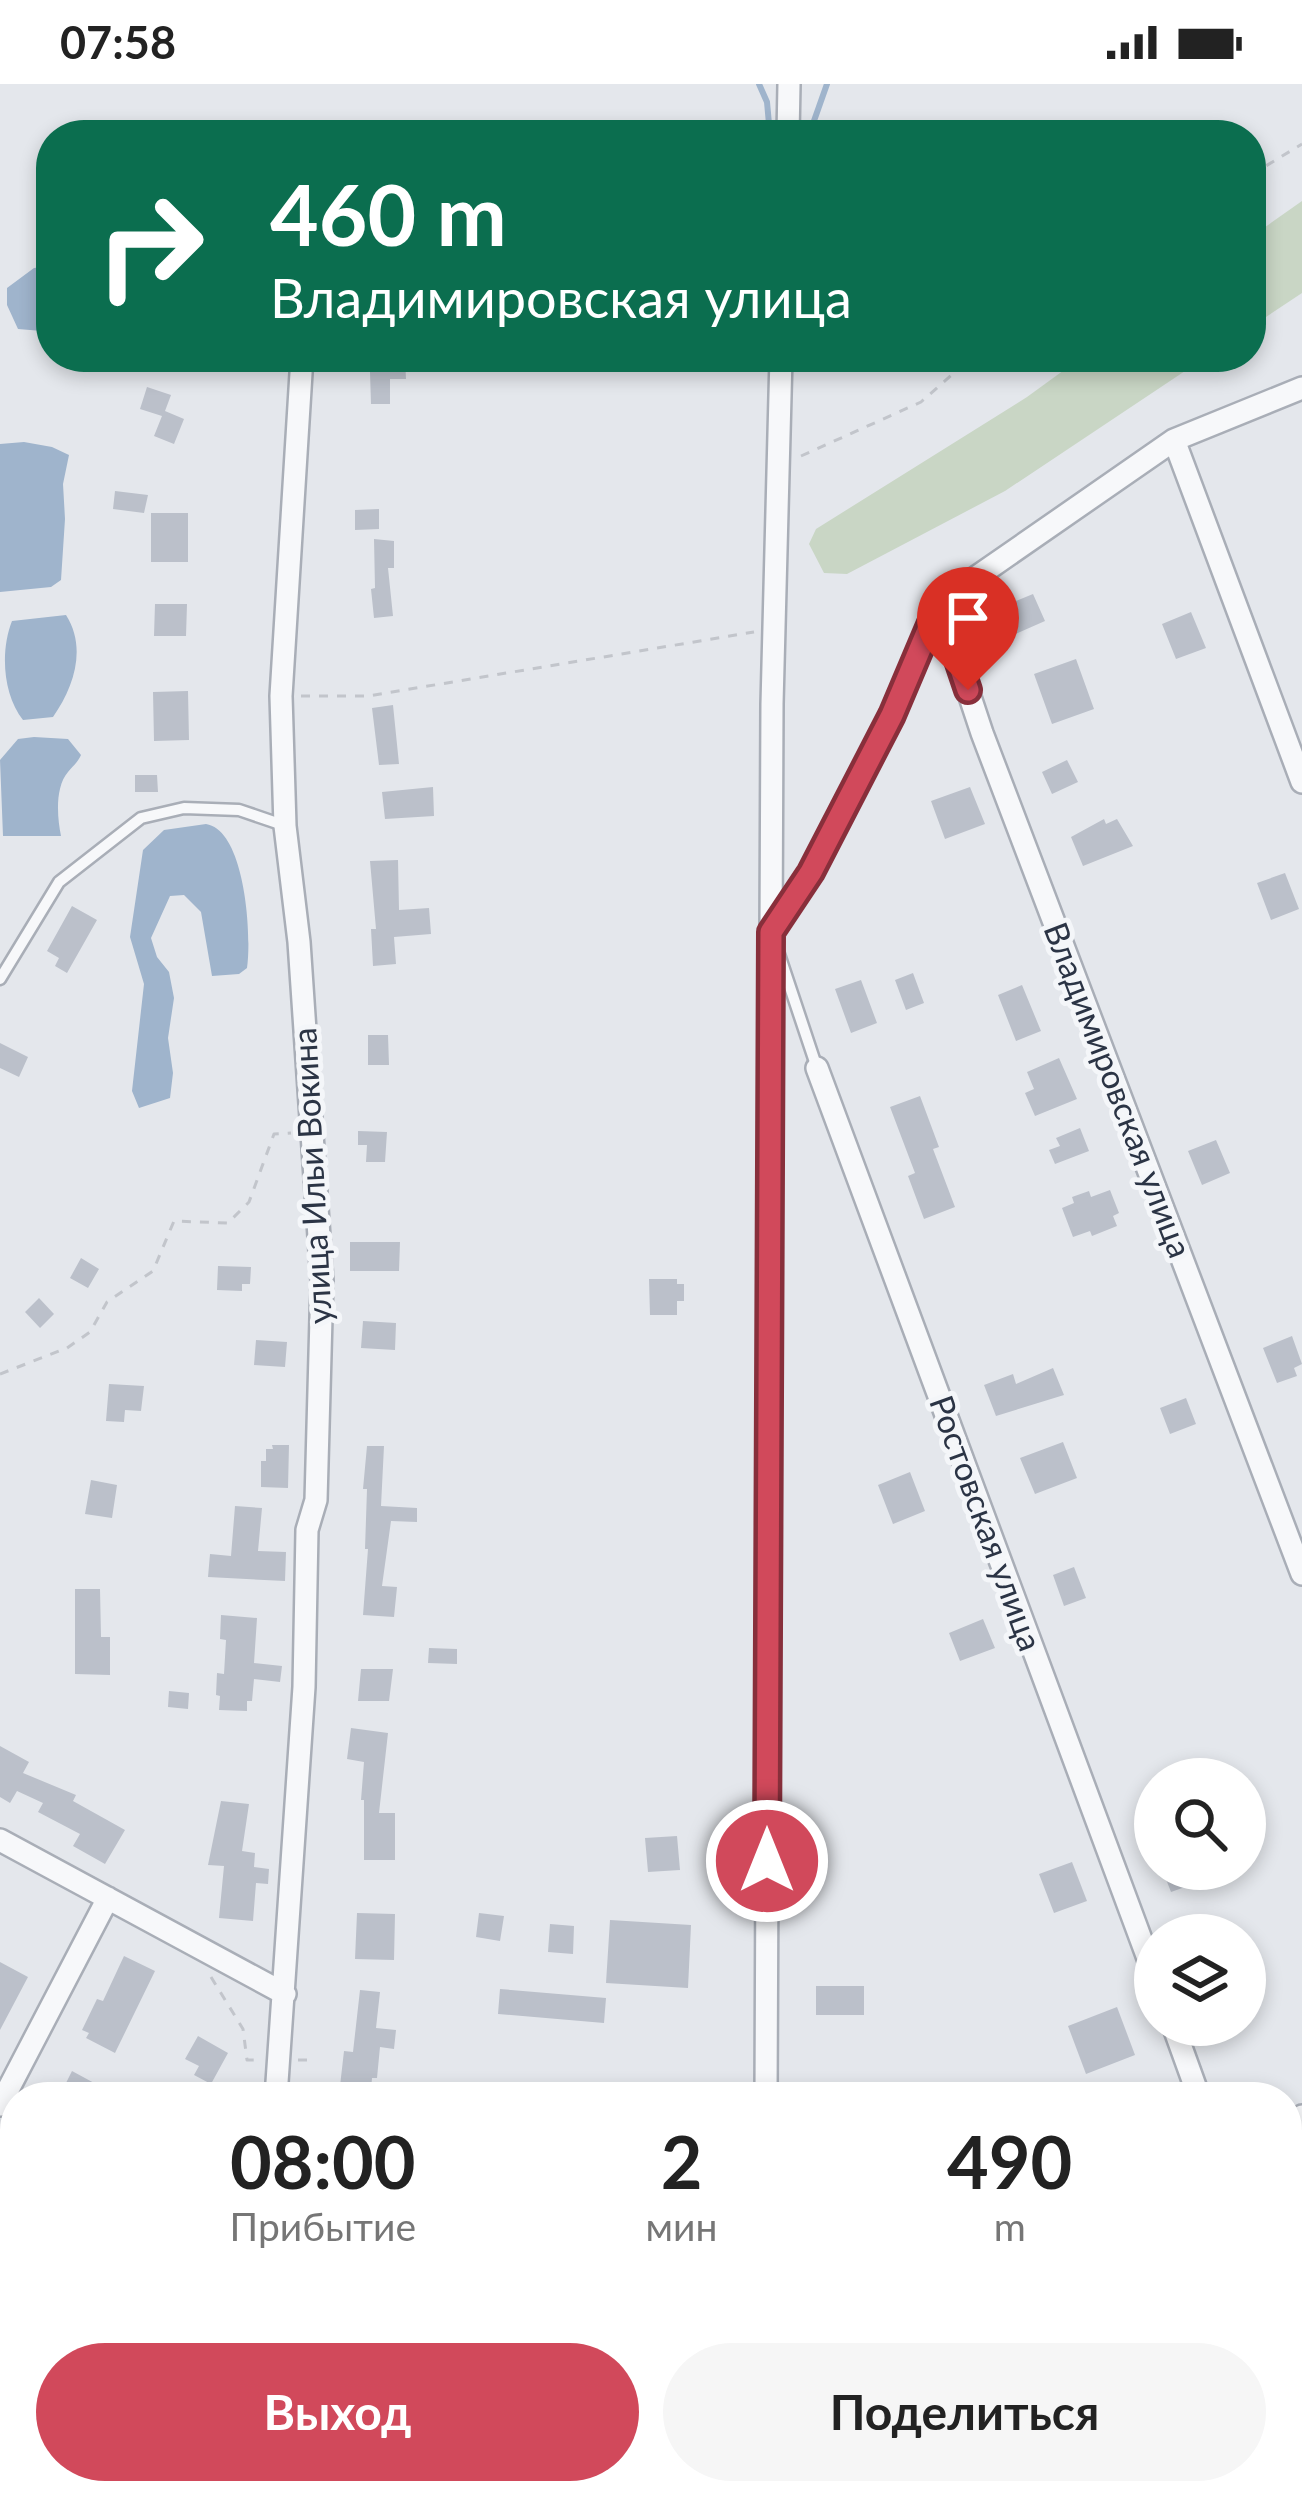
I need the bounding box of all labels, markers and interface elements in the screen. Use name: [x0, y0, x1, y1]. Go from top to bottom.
text: 07:58: [60, 15, 176, 69]
text: 460 m: [270, 163, 507, 264]
icon: right: [72, 168, 228, 324]
text: Владимировская улица: [270, 265, 852, 330]
pin: [917, 567, 1019, 690]
icon: arrive: [935, 585, 1001, 651]
street label: Владимировская улица: [1037, 916, 1201, 1263]
street label: улица Ильи Вокина: [283, 1027, 339, 1325]
street label: Ростовская улица: [922, 1390, 1052, 1656]
map controls: [1134, 1758, 1266, 2046]
button: search: [1134, 1758, 1266, 1890]
position arrow: [704, 1798, 830, 1924]
button: layers: [1134, 1914, 1266, 2046]
text: 08:00: [230, 2118, 416, 2204]
text: 2: [661, 2118, 702, 2204]
text: 490: [947, 2118, 1072, 2204]
text: Прибытие: [230, 2203, 416, 2249]
text: мин: [646, 2203, 718, 2249]
text: m: [994, 2203, 1026, 2249]
button: Выход: [36, 2343, 639, 2481]
button: Поделиться: [663, 2343, 1266, 2481]

